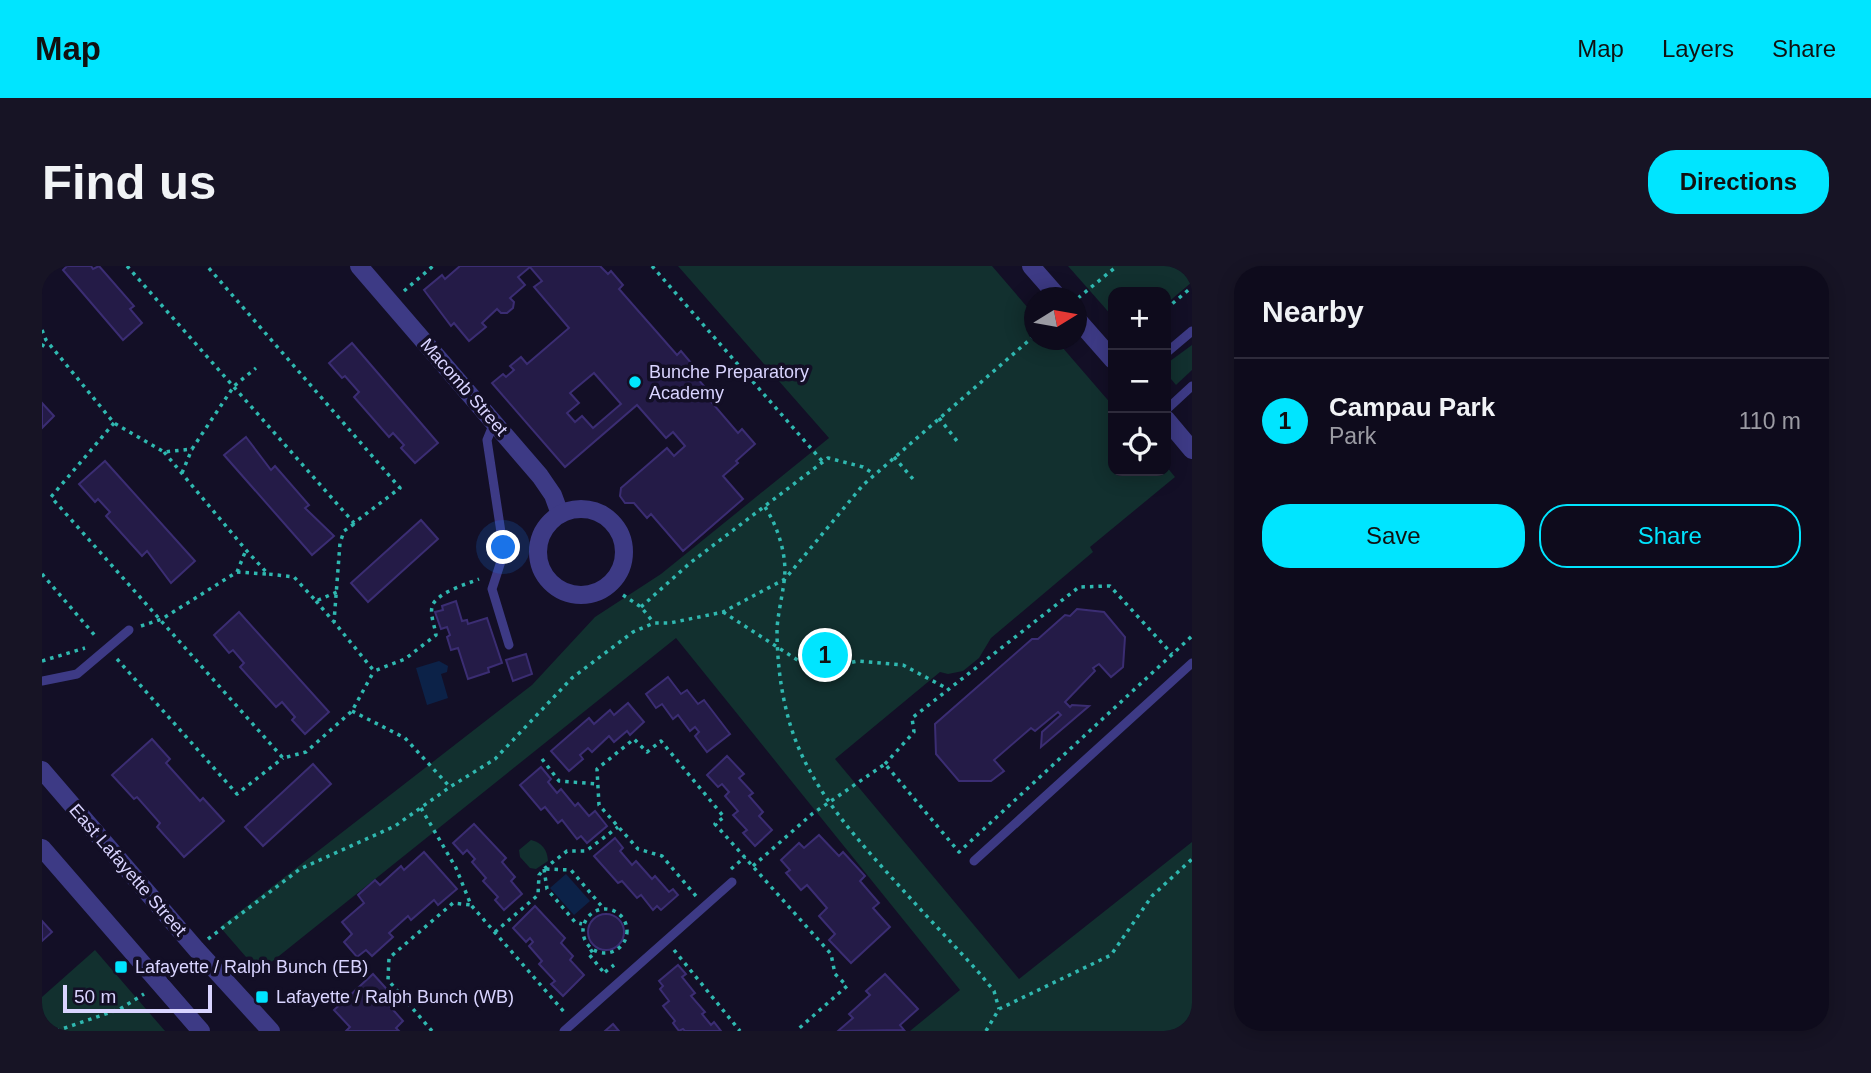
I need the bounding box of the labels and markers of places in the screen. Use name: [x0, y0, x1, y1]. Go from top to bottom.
place label: Bunche Preparatory Academy: [649, 362, 809, 403]
marker: Bunche Preparatory Academy: [627, 374, 643, 390]
pin: 1: [802, 629, 848, 681]
place label: Lafayette / Ralph Bunch (EB): [135, 957, 368, 977]
marker: Lafayette / Ralph Bunch (EB): [113, 959, 129, 975]
place label: Lafayette / Ralph Bunch (WB): [276, 987, 514, 1007]
marker: Lafayette / Ralph Bunch (WB): [254, 989, 270, 1005]

